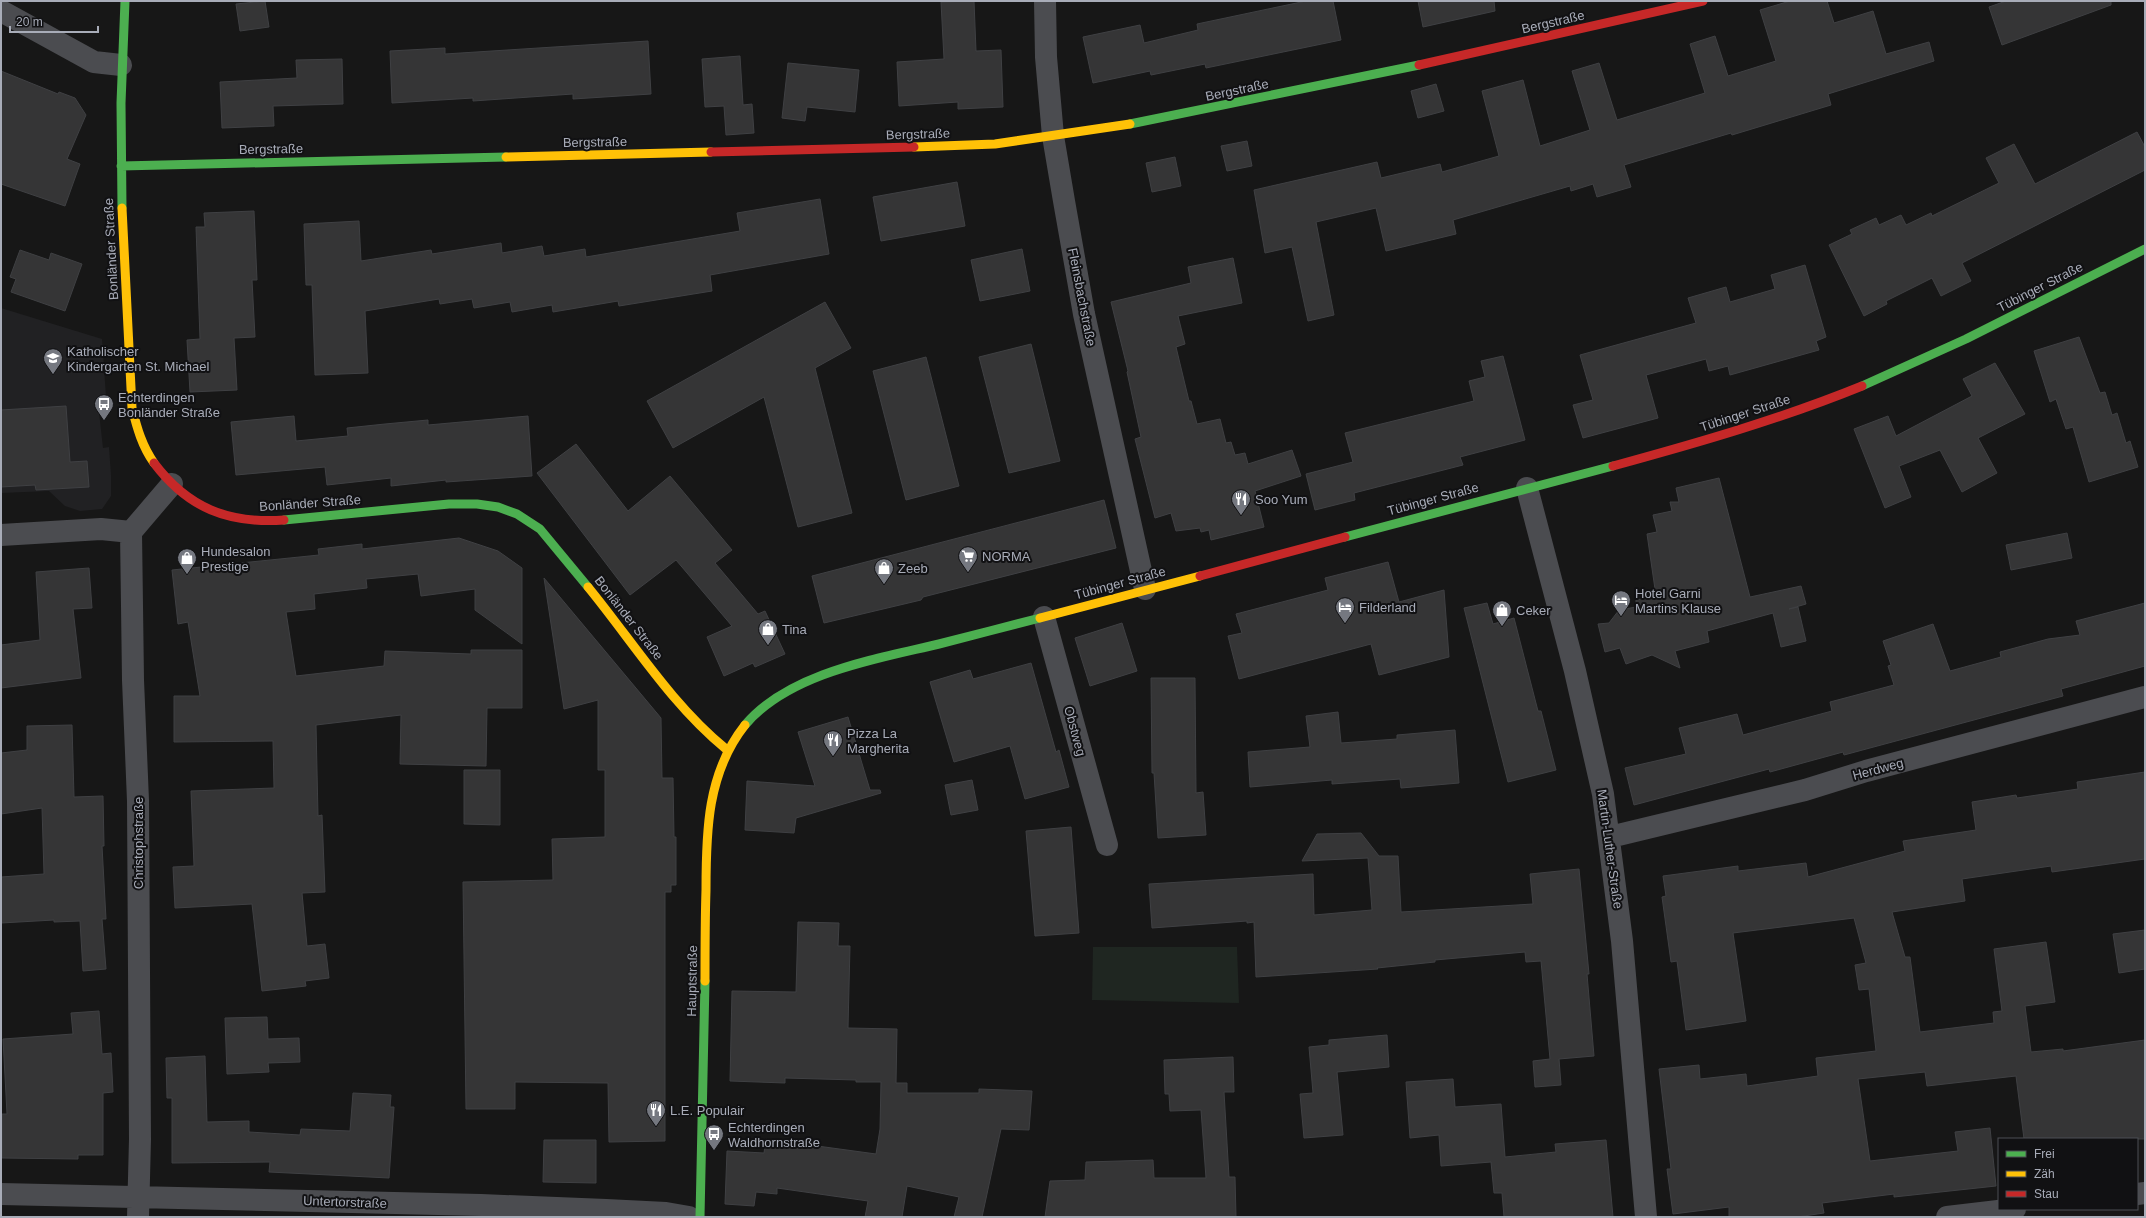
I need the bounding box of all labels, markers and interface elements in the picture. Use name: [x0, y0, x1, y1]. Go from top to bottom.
street label: Bergstraße: [1520, 7, 1586, 37]
scale bar: [10, 8, 98, 34]
text: 20 m: [16, 15, 43, 29]
street label: Bergstraße: [1204, 76, 1270, 104]
street label: Bergstraße: [886, 125, 950, 143]
street label: Bergstraße: [563, 134, 627, 150]
street label: Bergstraße: [239, 141, 303, 157]
street label: Bonländer Straße: [101, 198, 121, 300]
street label: Fleinsbachstraße: [1065, 247, 1099, 347]
street label: Tübinger Straße: [1995, 259, 2085, 315]
place label: Katholischer Kindergarten St. Michael: [67, 344, 209, 374]
school or university icon: Katholischer Kindergarten St. Michael: [42, 347, 64, 375]
place label: Echterdingen Bonländer Straße: [118, 390, 220, 420]
street label: Tübinger Straße: [1698, 391, 1792, 435]
bus stop icon: Echterdingen Bonländer Straße: [93, 393, 115, 421]
street label: Tübinger Straße: [1386, 480, 1480, 518]
restaurant icon: Soo Yum: [1230, 488, 1252, 516]
street label: Bonländer Straße: [259, 492, 361, 514]
place label: Soo Yum: [1255, 492, 1308, 507]
place label: Hundesalon Prestige: [201, 544, 270, 574]
supermarket icon: NORMA: [957, 545, 979, 573]
shop icon: Hundesalon Prestige: [176, 547, 198, 575]
place label: NORMA: [982, 549, 1031, 564]
shop icon: Zeeb: [873, 557, 895, 585]
place label: Zeeb: [898, 561, 928, 576]
street label: Tübinger Straße: [1073, 564, 1167, 602]
street label: Bonländer Straße: [592, 573, 666, 663]
place label: Hotel Garni Martins Klause: [1635, 586, 1721, 616]
hotel icon: Hotel Garni Martins Klause: [1610, 589, 1632, 617]
hotel icon: Filderland: [1334, 596, 1356, 624]
shop icon: Ceker: [1491, 599, 1513, 627]
place label: Filderland: [1359, 600, 1416, 615]
place label: Ceker: [1516, 603, 1551, 618]
shop icon: Tina: [757, 618, 779, 646]
place label: Tina: [782, 622, 808, 637]
street label: Obstweg: [1061, 704, 1089, 758]
place label: Pizza La Margherita: [847, 726, 910, 756]
restaurant icon: Pizza La Margherita: [822, 729, 844, 757]
street label: Herdweg: [1851, 755, 1905, 783]
street label: Martin-Luther-Straße: [1594, 788, 1626, 910]
street label: Christophstraße: [131, 797, 146, 889]
street label: Hauptstraße: [684, 945, 700, 1017]
restaurant icon: L.E. Populair: [645, 1099, 667, 1127]
place label: L.E. Populair: [670, 1103, 745, 1118]
place label: Echterdingen Waldhornstraße: [728, 1120, 820, 1150]
bus stop icon: Echterdingen Waldhornstraße: [703, 1123, 725, 1151]
legend: [1998, 1138, 2138, 1210]
text: Frei: [2034, 1147, 2055, 1161]
text: Zäh: [2034, 1167, 2055, 1181]
text: Stau: [2034, 1187, 2059, 1201]
street label: Untertorstraße: [303, 1193, 387, 1211]

